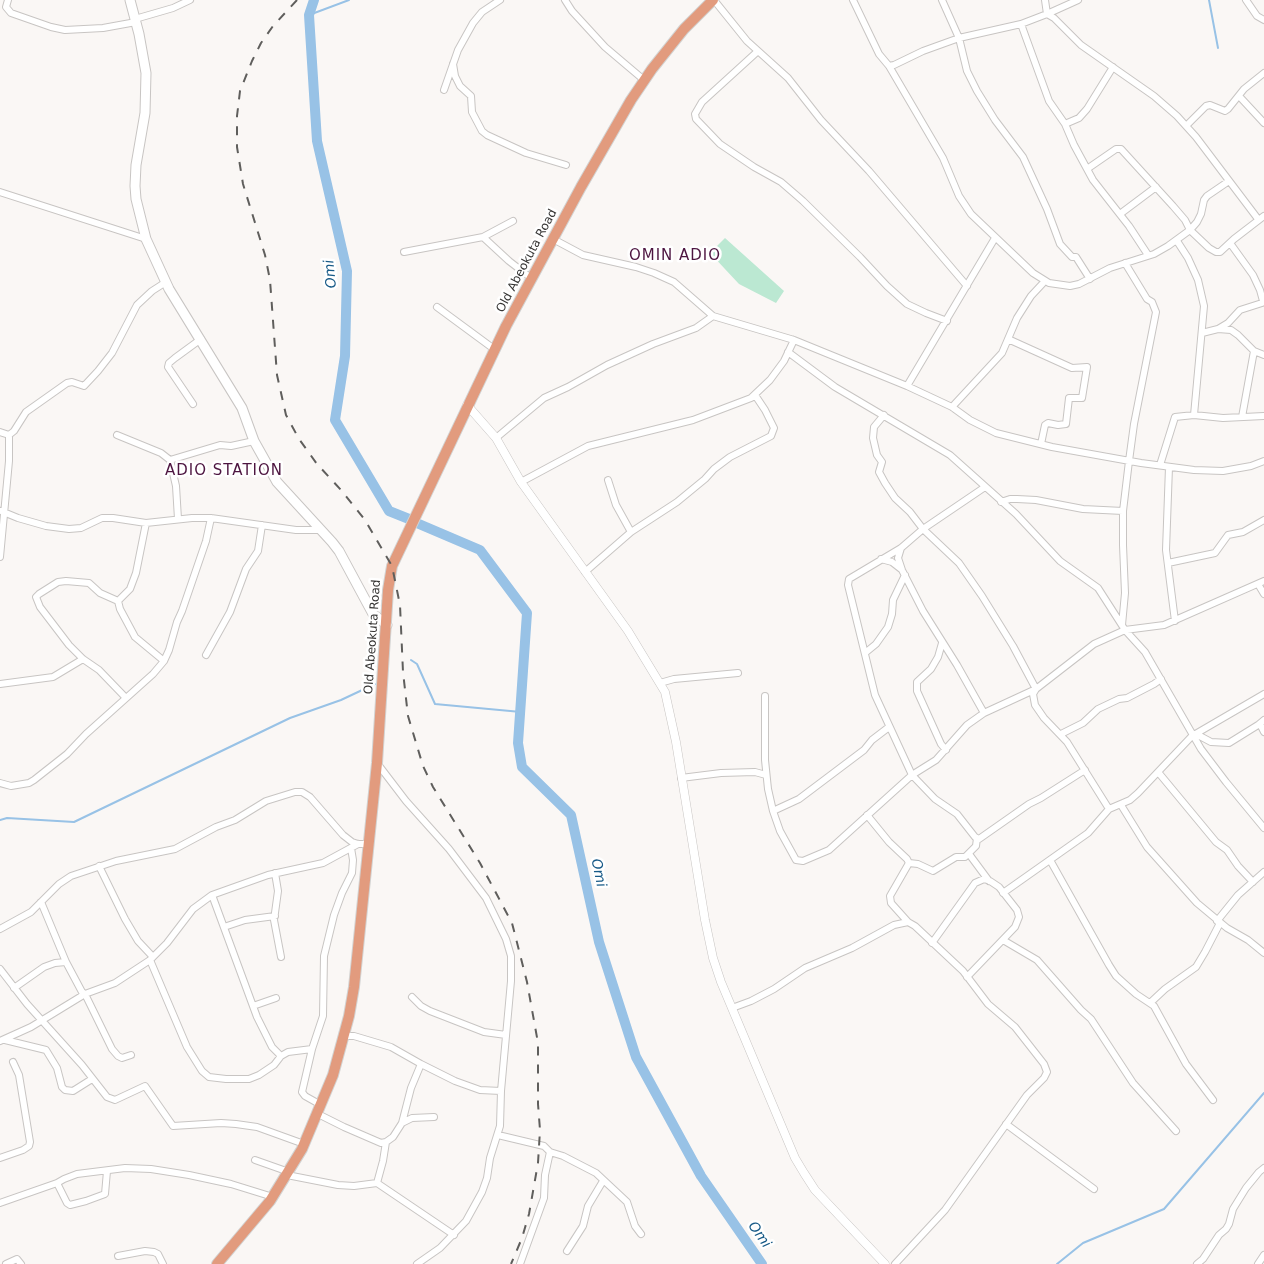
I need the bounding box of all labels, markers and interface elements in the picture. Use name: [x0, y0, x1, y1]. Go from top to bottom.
street label: Old Abeokuta Road: [494, 207, 560, 315]
district label: OMIN ADIO: [628, 247, 722, 265]
water label: Omi: [321, 259, 341, 289]
district label: ADIO STATION: [163, 462, 285, 480]
street label: Old Abeokuta Road: [362, 579, 384, 695]
water label: Omi: [587, 857, 609, 889]
water label: Omi: [744, 1218, 774, 1252]

